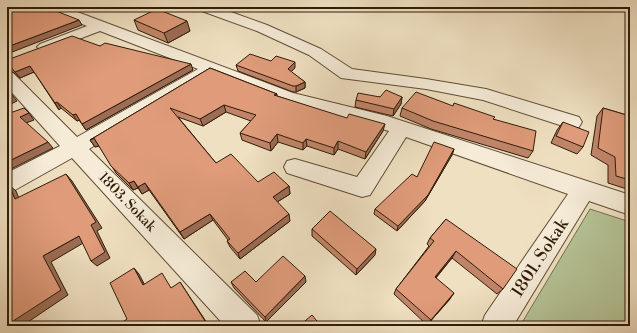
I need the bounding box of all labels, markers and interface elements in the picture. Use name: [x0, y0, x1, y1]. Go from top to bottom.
street label: 1803. Sokak: [94, 169, 160, 236]
street label: 1801. Sokak: [506, 214, 574, 301]

